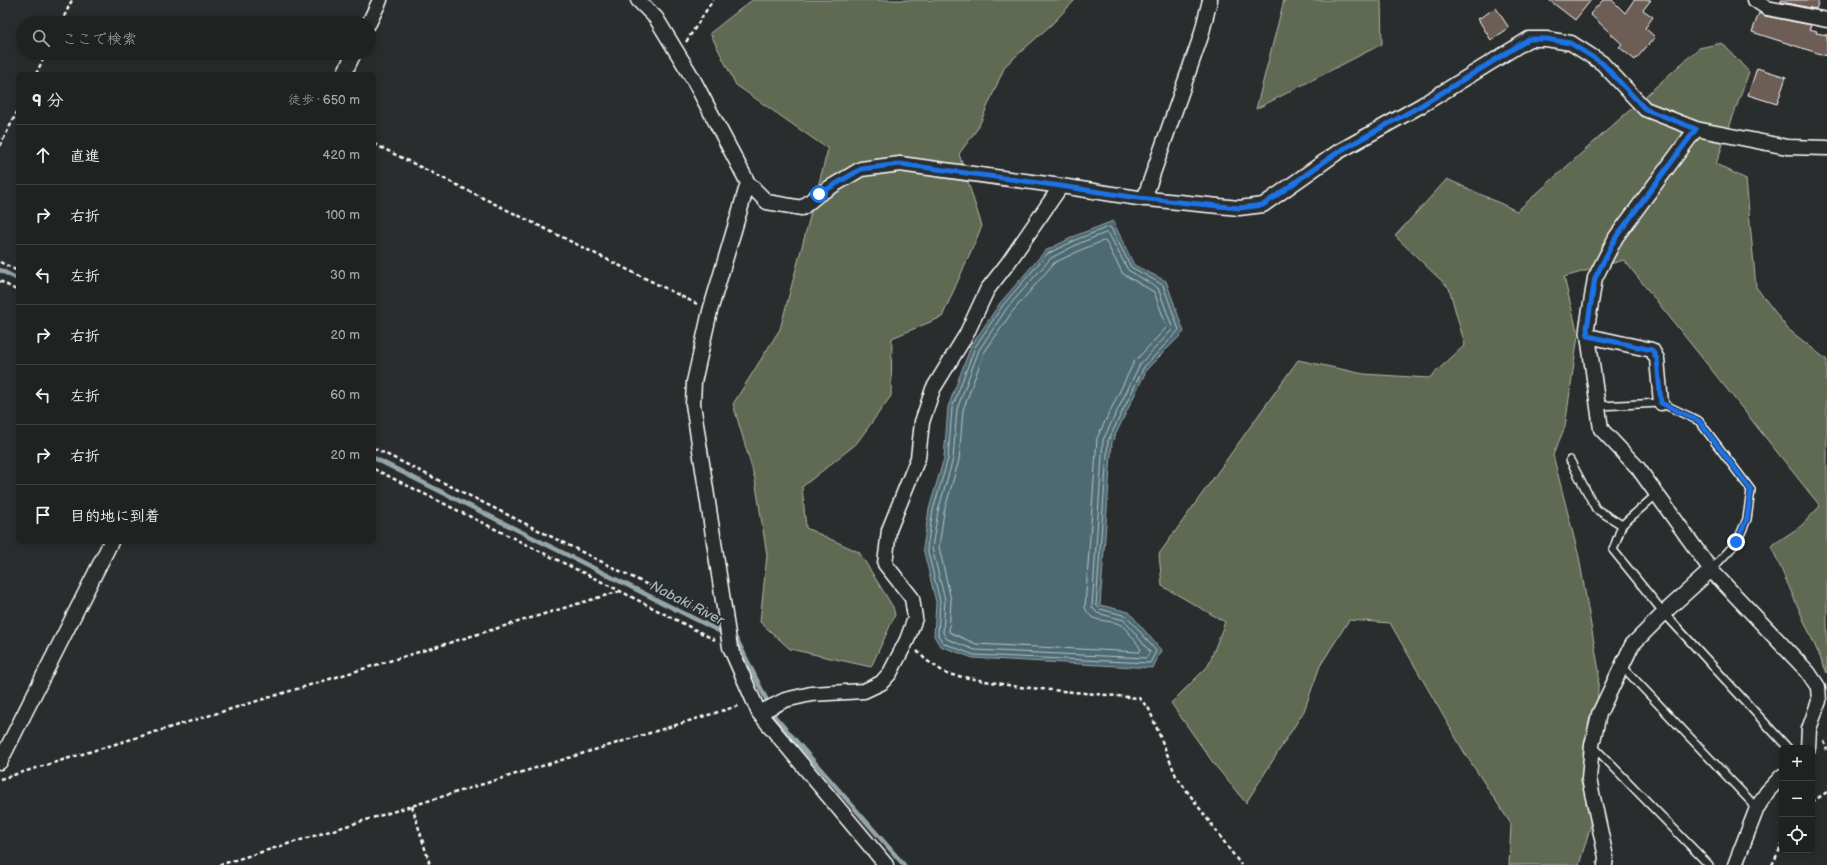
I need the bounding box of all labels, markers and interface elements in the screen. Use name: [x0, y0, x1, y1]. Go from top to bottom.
search box: [16, 16, 376, 60]
icon: search: [30, 27, 52, 49]
text: ここで検索: [62, 30, 137, 49]
text: 9 分: [32, 91, 64, 111]
text: 徒歩 · 650 m: [288, 92, 360, 108]
icon: ahead: [32, 144, 54, 166]
text: 直進: [70, 147, 100, 166]
text: 420 m: [322, 147, 360, 163]
route start: [810, 185, 828, 203]
icon: right: [32, 204, 54, 226]
text: 右折: [70, 207, 100, 226]
text: 100 m: [325, 207, 360, 223]
icon: left: [32, 264, 54, 286]
text: 左折: [70, 267, 100, 286]
text: 30 m: [330, 267, 360, 283]
icon: right: [32, 324, 54, 346]
text: 右折: [70, 327, 100, 346]
text: 20 m: [330, 327, 360, 343]
icon: left: [32, 384, 54, 406]
text: 左折: [70, 387, 100, 406]
text: 60 m: [330, 387, 360, 403]
icon: right: [32, 444, 54, 466]
text: 右折: [70, 447, 100, 466]
text: 20 m: [330, 447, 360, 463]
icon: arrive: [32, 504, 54, 526]
text: 目的地に到着: [70, 507, 160, 526]
route end: [1727, 533, 1745, 551]
water label: Nabaki River: [647, 577, 727, 629]
map controls: [1779, 745, 1815, 853]
button: +: [1779, 745, 1815, 781]
button: −: [1779, 781, 1815, 817]
button: locate: [1779, 817, 1815, 853]

